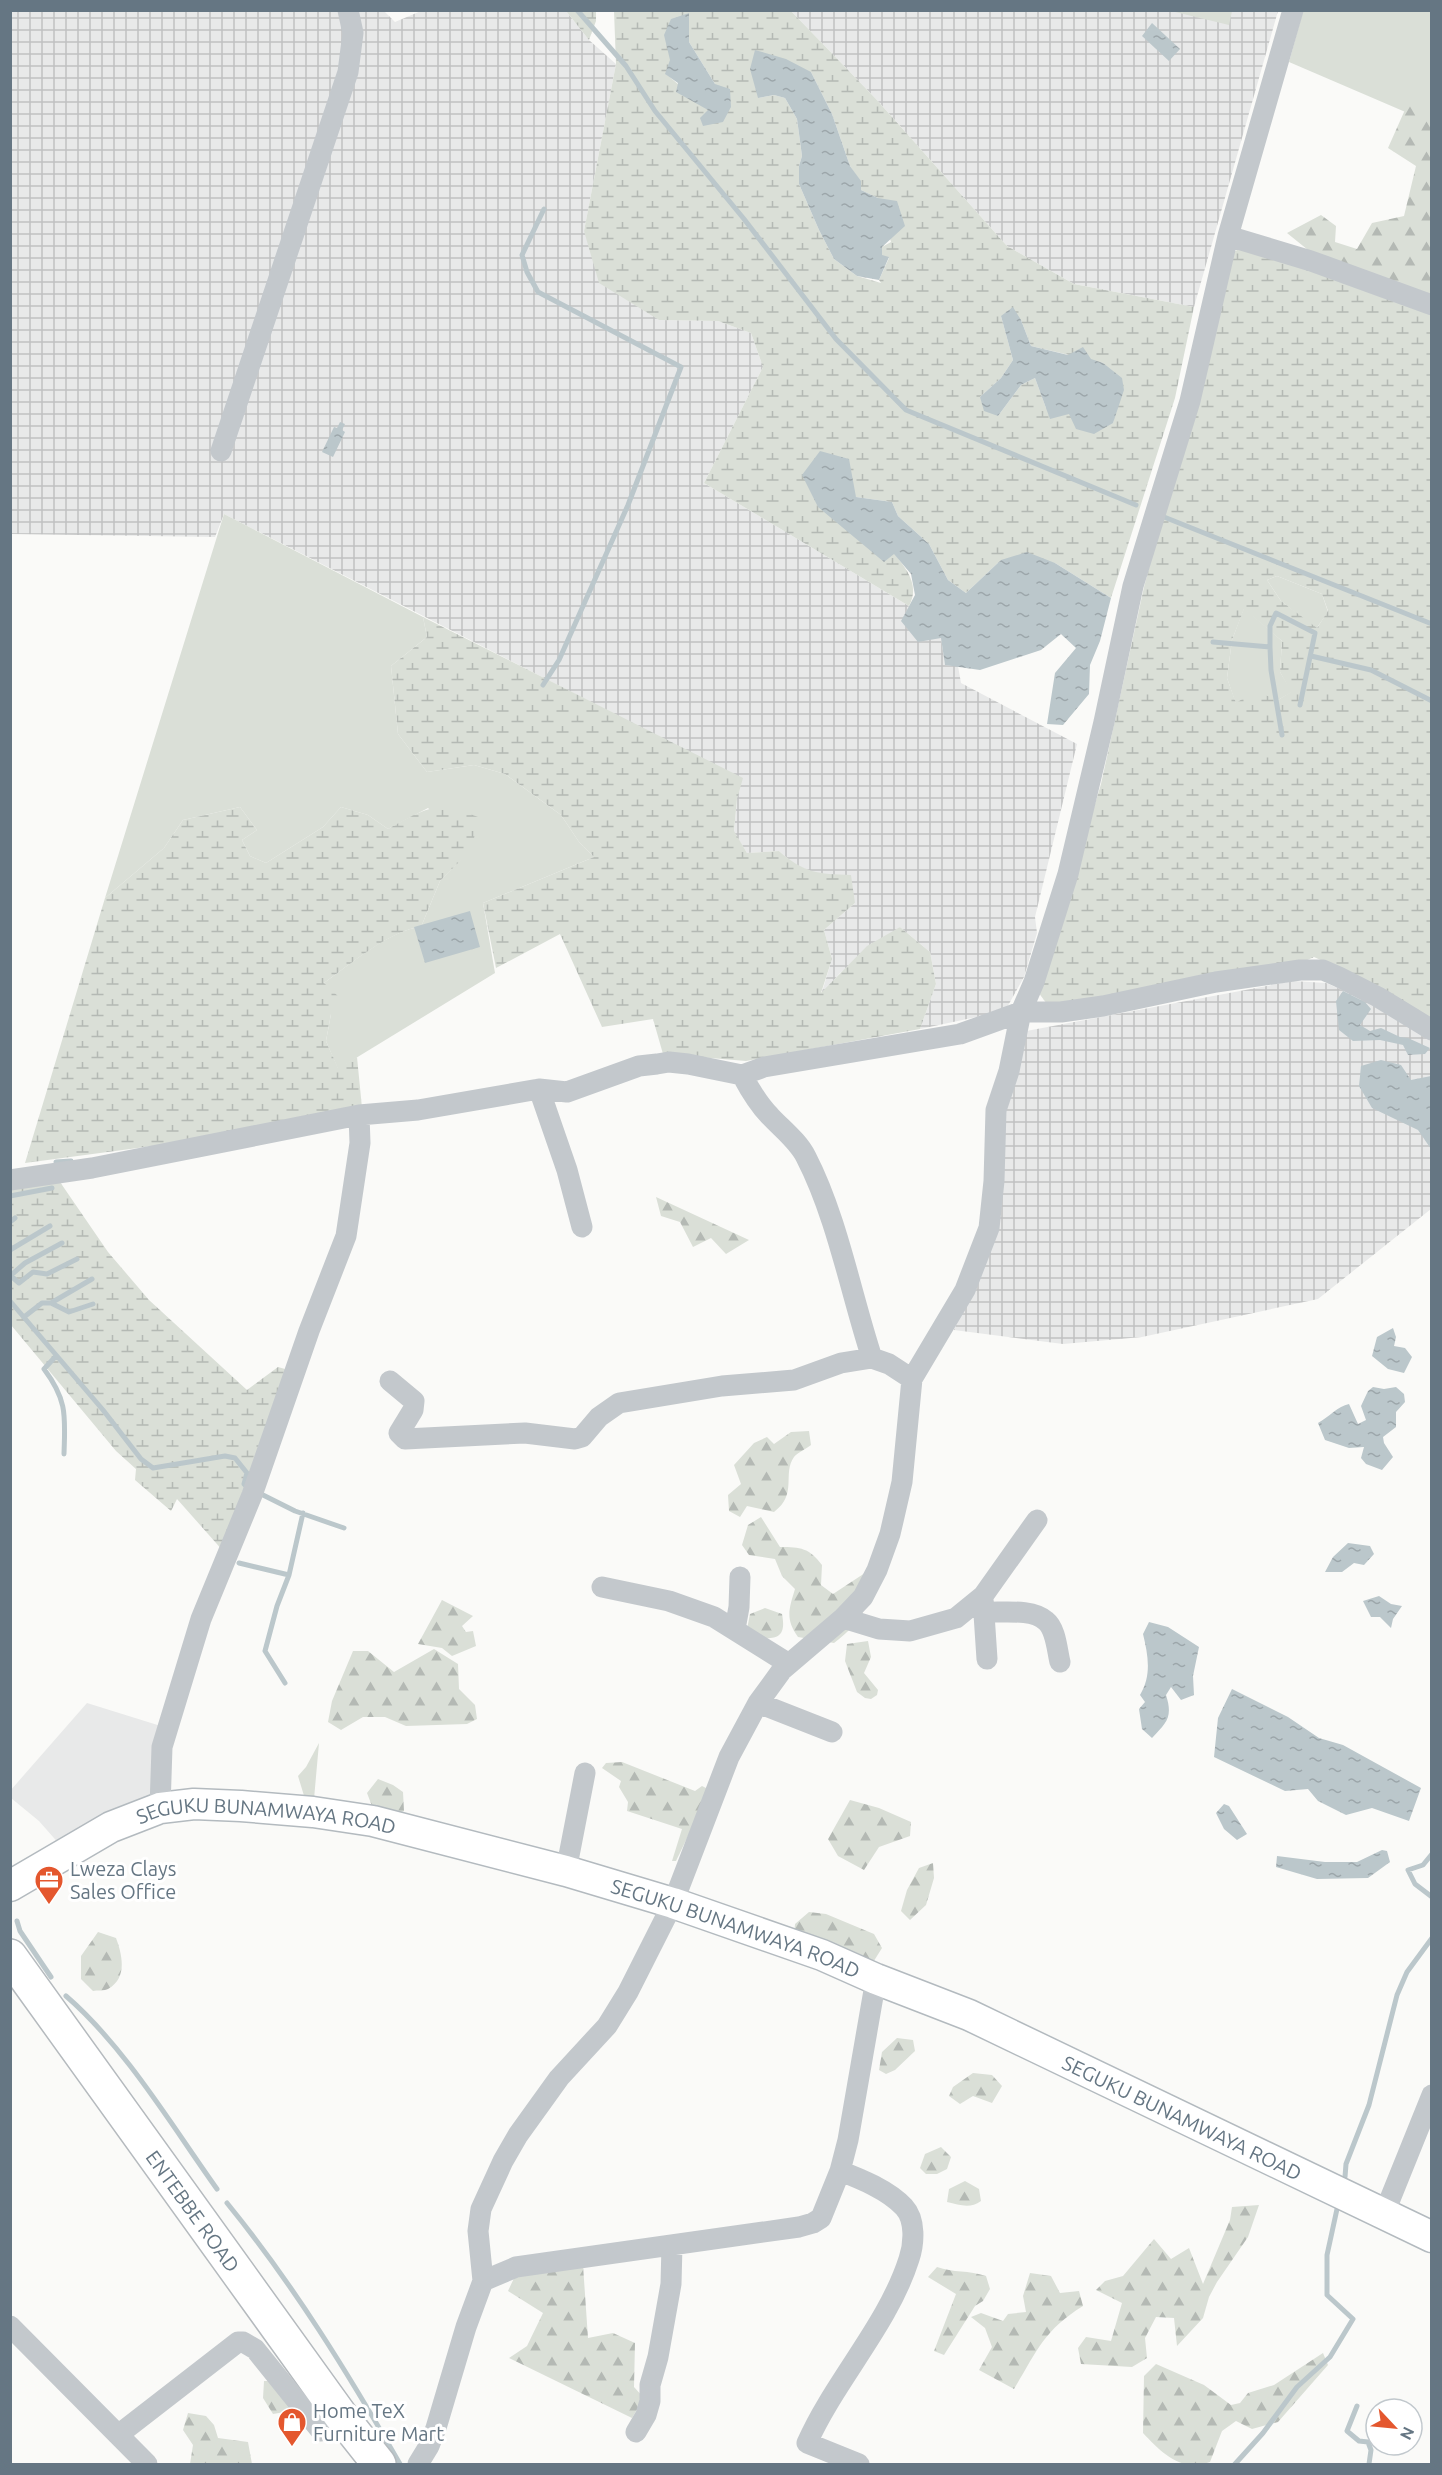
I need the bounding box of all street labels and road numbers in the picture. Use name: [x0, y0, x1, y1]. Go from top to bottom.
street label: SEGUKU BUNAMWAYA ROAD: [133, 1792, 399, 1838]
street label: SEGUKU BUNAMWAYA ROAD: [608, 1874, 864, 1982]
street label: SEGUKU BUNAMWAYA ROAD: [1059, 2050, 1306, 2184]
street label: ENTEBBE ROAD: [142, 2146, 245, 2276]

